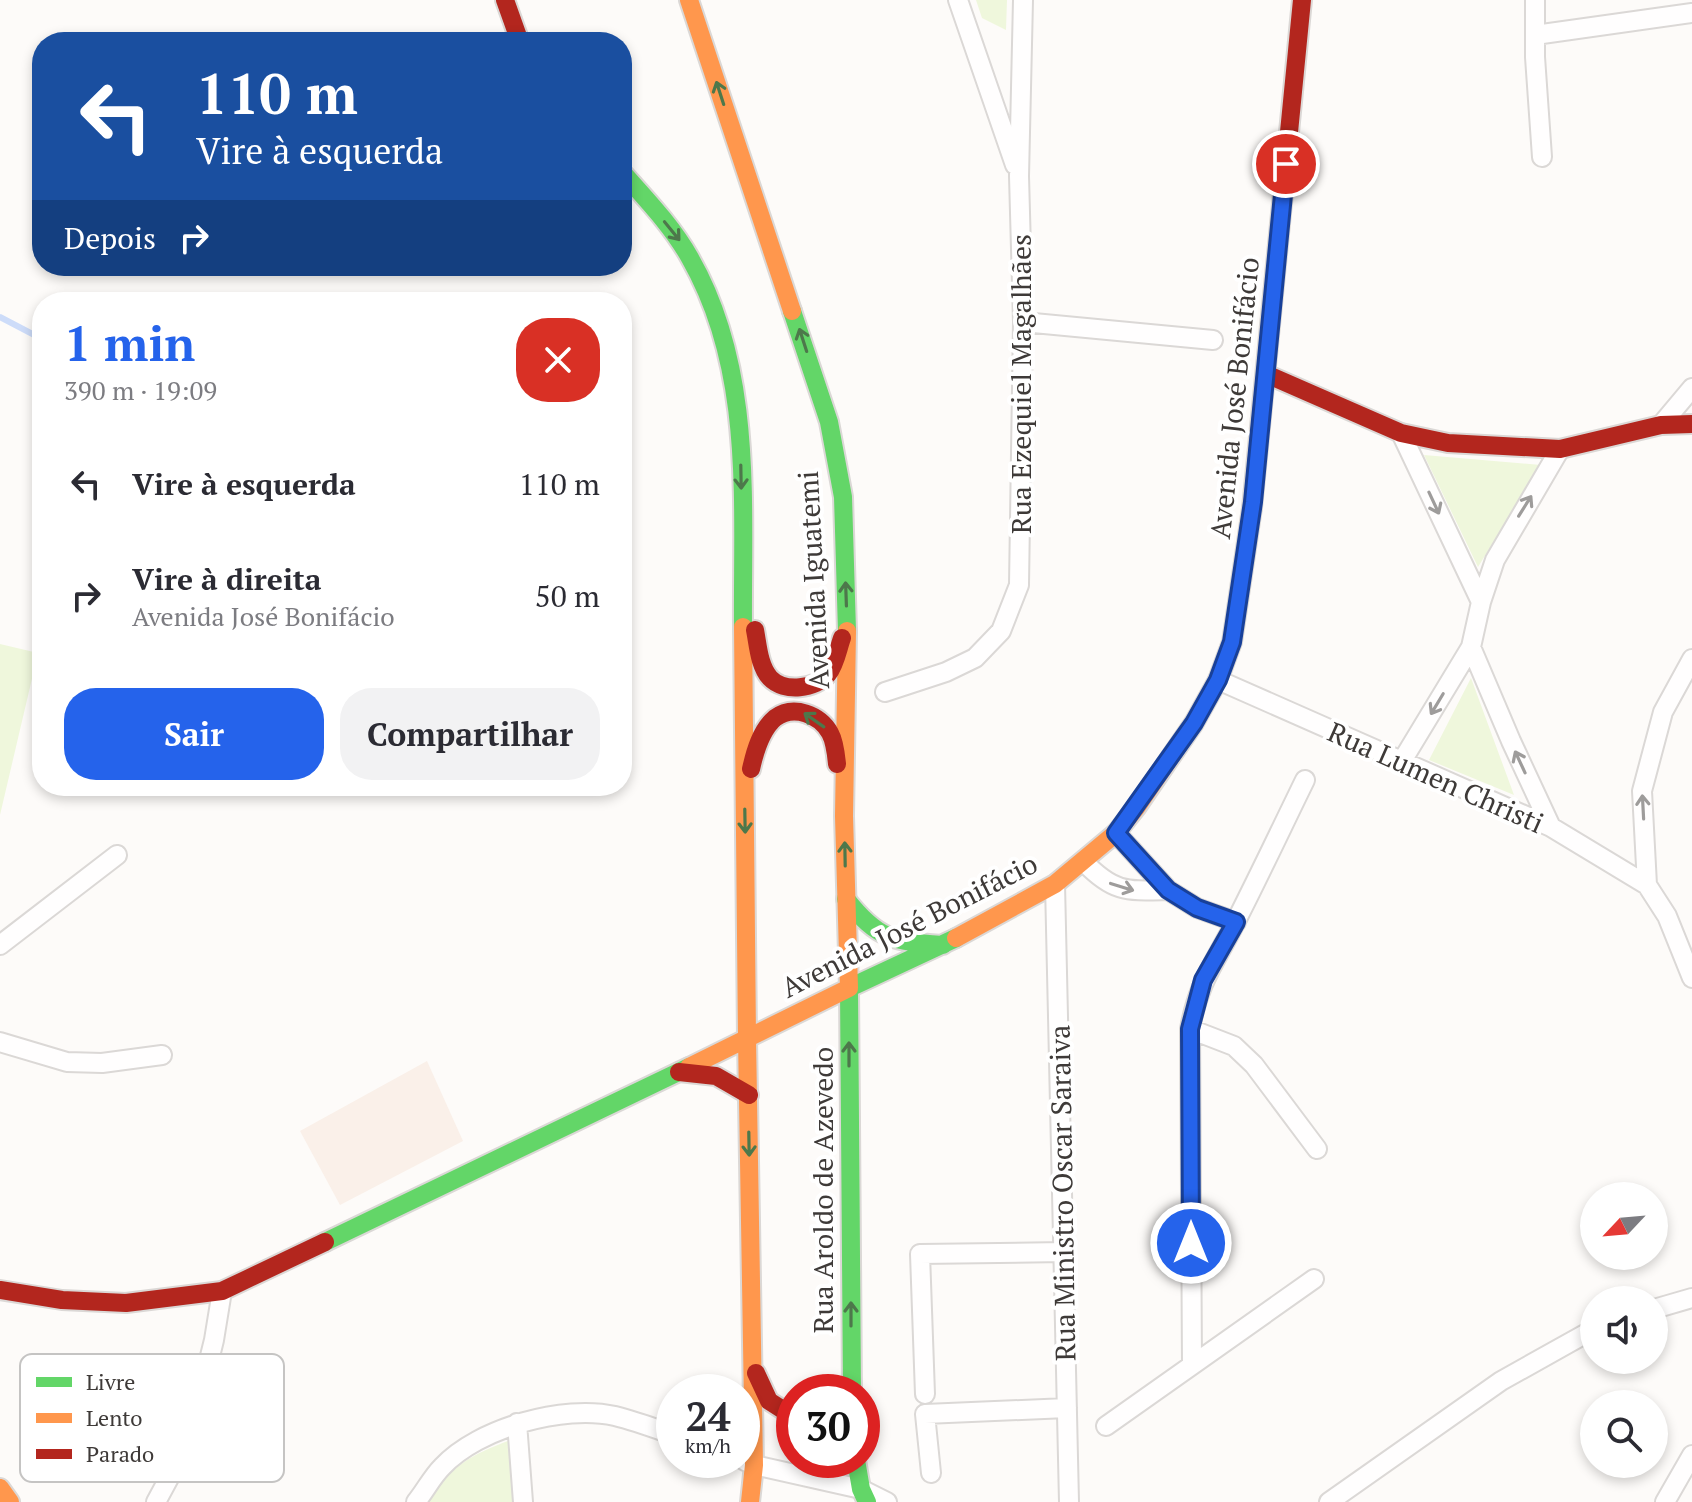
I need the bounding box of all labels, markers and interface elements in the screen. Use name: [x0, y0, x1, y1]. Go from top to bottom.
text: 110 m: [196, 56, 358, 130]
icon: left: [64, 64, 168, 168]
one-way arrow: [712, 81, 727, 106]
text: Vire à esquerda: [196, 127, 443, 174]
pin: [1252, 130, 1320, 198]
icon: arrive: [1264, 142, 1308, 186]
icon: right: [172, 216, 216, 260]
text: Depois: [64, 218, 156, 258]
one-way arrow: [663, 221, 681, 241]
street label: Rua Ezequiel Magalhães: [1002, 234, 1039, 534]
street label: Avenida José Bonifácio: [1201, 255, 1267, 541]
text: 1 min: [64, 311, 195, 375]
button: close: [516, 318, 600, 402]
one-way arrow: [794, 327, 809, 352]
text: 390 m · 19:09: [64, 373, 217, 407]
icon: left: [64, 462, 108, 506]
one-way arrow: [733, 463, 749, 490]
text: Vire à esquerda: [132, 464, 356, 504]
text: 110 m: [519, 464, 600, 504]
street label: Avenida Iguatemi: [789, 470, 837, 690]
one-way arrow: [1427, 491, 1442, 515]
one-way arrow: [1517, 495, 1533, 518]
text: Vire à direita: [132, 559, 322, 599]
icon: right: [64, 574, 108, 618]
text: 50 m: [535, 576, 600, 616]
one-way arrow: [839, 581, 854, 608]
text: Avenida José Bonifácio: [132, 599, 395, 633]
button: Sair: [64, 688, 324, 780]
button: Compartilhar: [340, 688, 600, 780]
one-way arrow: [1429, 692, 1445, 715]
one-way arrow: [803, 711, 826, 728]
street label: Rua Lumen Christi: [1322, 713, 1550, 841]
one-way arrow: [1512, 750, 1527, 774]
one-way arrow: [1635, 794, 1650, 821]
one-way arrow: [737, 807, 753, 834]
one-way arrow: [837, 841, 853, 868]
street label: Avenida José Bonifácio: [775, 844, 1043, 1006]
one-way arrow: [1109, 881, 1134, 895]
street label: Rua Ministro Oscar Saraiva: [1041, 1024, 1083, 1362]
one-way arrow: [841, 1041, 857, 1068]
street label: Rua Aroldo de Azevedo: [804, 1047, 841, 1333]
one-way arrow: [741, 1130, 757, 1157]
north arrow: [1580, 1182, 1668, 1270]
map controls: [1580, 1182, 1668, 1478]
position arrow: [1149, 1201, 1233, 1285]
button: sound: [1580, 1286, 1668, 1374]
one-way arrow: [843, 1301, 859, 1328]
legend: [20, 1354, 284, 1482]
text: Livre: [86, 1367, 135, 1396]
speed limit sign: 30: [776, 1374, 880, 1478]
text: 24: [685, 1389, 731, 1442]
button: search: [1580, 1390, 1668, 1478]
text: Lento: [86, 1403, 143, 1432]
text: km/h: [685, 1432, 731, 1459]
text: Parado: [86, 1439, 154, 1468]

